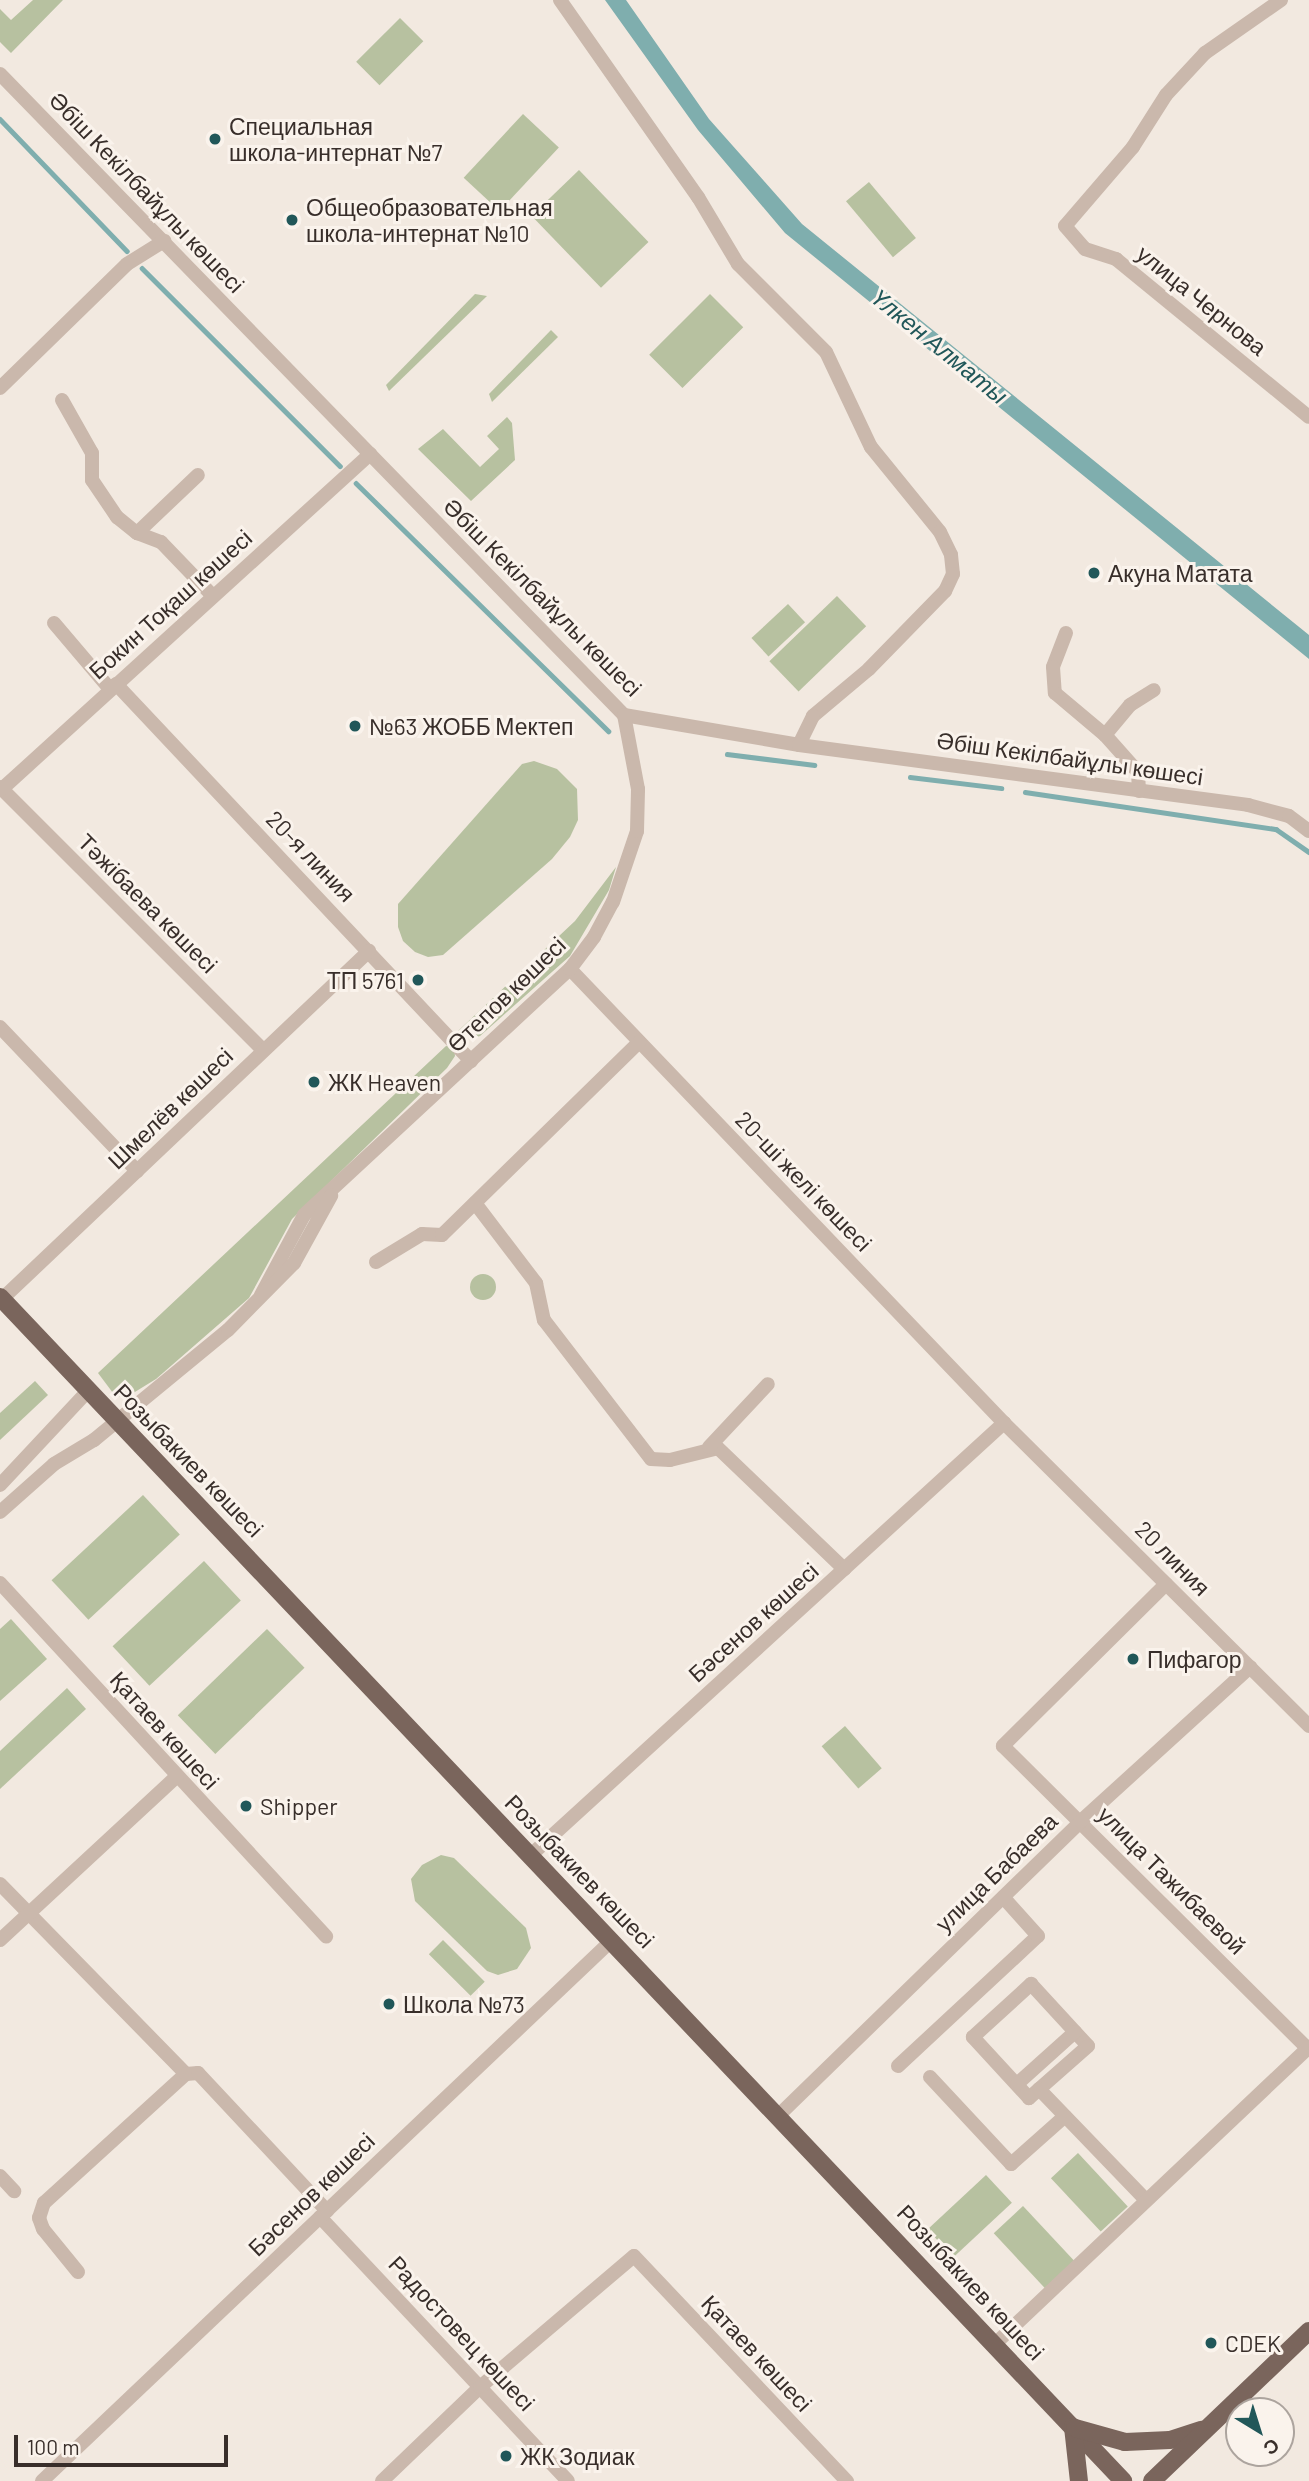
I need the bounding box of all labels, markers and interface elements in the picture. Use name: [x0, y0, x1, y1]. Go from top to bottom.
street label: Әбіш Кекілбайұлы көшесі: [44, 86, 250, 298]
place label: Специальная школа-интернат №7: [229, 112, 442, 166]
marker: Специальная школа-интернат №7: [207, 131, 223, 147]
place label: Общеобразовательная школа-интернат №10: [306, 193, 553, 247]
marker: Общеобразовательная школа-интернат №10: [284, 212, 300, 228]
street label: улица Чернова: [1132, 239, 1272, 361]
water label: Үлкен Алматы: [866, 282, 1014, 410]
street label: Әбіш Кекілбайұлы көшесі: [438, 492, 648, 702]
street label: Бокин Тоқаш көшесі: [83, 524, 257, 684]
place label: Акуна Матата: [1108, 559, 1253, 587]
marker: Акуна Матата: [1086, 565, 1102, 581]
place label: №63 ЖОББ Мектеп: [369, 712, 573, 740]
marker: №63 ЖОББ Мектеп: [347, 718, 363, 734]
street label: Әбіш Кекілбайұлы көшесі: [935, 726, 1205, 790]
street label: 20-я линия: [261, 805, 361, 907]
street label: Тәжібаева көшесі: [73, 828, 223, 978]
street label: Өтепов көшесі: [441, 931, 571, 1057]
place label: ТП 5761: [327, 966, 404, 994]
marker: ТП 5761: [410, 972, 426, 988]
street label: Шмелёв көшесі: [102, 1042, 238, 1174]
place label: ЖК Heaven: [328, 1068, 441, 1096]
marker: ЖК Heaven: [306, 1074, 322, 1090]
street label: 20-ші желі көшесі: [730, 1105, 878, 1257]
street label: Розыбакиев көшесі: [109, 1378, 269, 1542]
street label: 20 линия: [1130, 1515, 1216, 1601]
street label: Бәсенов көшесі: [682, 1556, 824, 1688]
place label: Пифагор: [1147, 1645, 1242, 1673]
marker: Пифагор: [1125, 1651, 1141, 1667]
street label: Қатаев көшесі: [105, 1665, 225, 1795]
street label: Розыбакиев көшесі: [500, 1789, 660, 1953]
place label: Shipper: [260, 1792, 338, 1820]
marker: Shipper: [238, 1798, 254, 1814]
street label: улица Тажибаевой: [1092, 1800, 1252, 1960]
street label: улица Бабаева: [929, 1807, 1063, 1937]
place label: Школа №73: [403, 1990, 525, 2018]
marker: Школа №73: [381, 1996, 397, 2012]
street label: Бәсенов көшесі: [242, 2127, 380, 2261]
street label: Розыбакиев көшесі: [892, 2199, 1050, 2365]
street label: Радостовец көшесі: [383, 2250, 541, 2416]
street label: Қатаев көшесі: [696, 2289, 818, 2417]
place label: CDEK: [1225, 2329, 1281, 2357]
marker: CDEK: [1203, 2335, 1219, 2351]
north arrow: [1225, 2397, 1295, 2467]
scale bar: [18, 2422, 231, 2466]
text: 100 m: [27, 2434, 80, 2459]
text: С: [1260, 2434, 1285, 2461]
place label: ЖК Зодиак: [520, 2442, 635, 2470]
marker: ЖК Зодиак: [498, 2448, 514, 2464]

